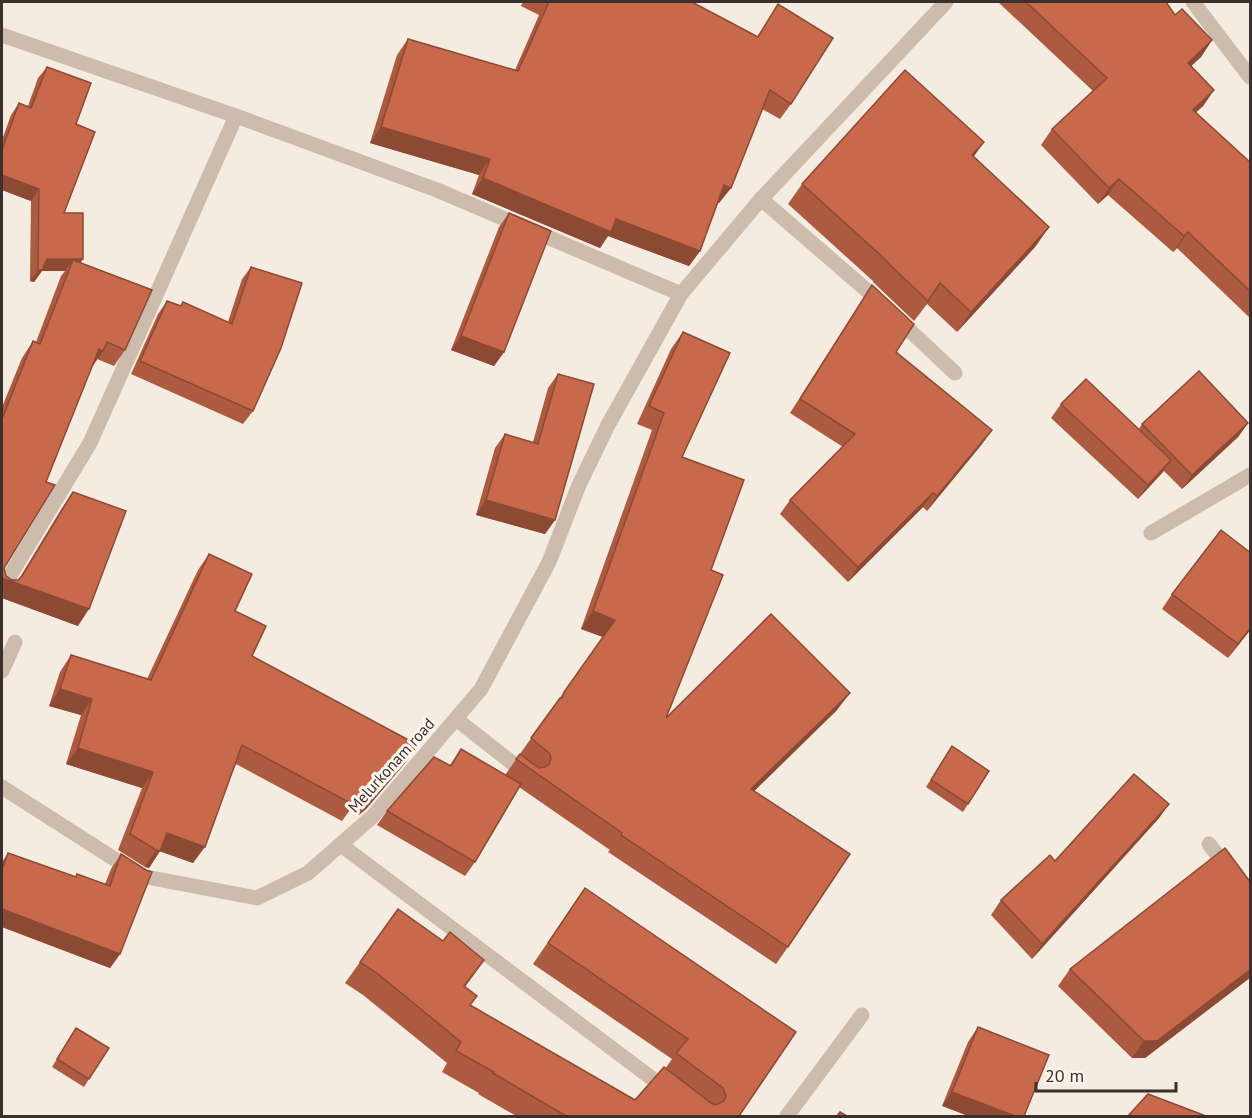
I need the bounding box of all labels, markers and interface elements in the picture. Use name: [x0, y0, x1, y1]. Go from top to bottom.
street label: Melurkonam road: [343, 714, 439, 816]
scale bar: [1036, 1055, 1176, 1093]
text: 20 m: [1045, 1064, 1084, 1087]

